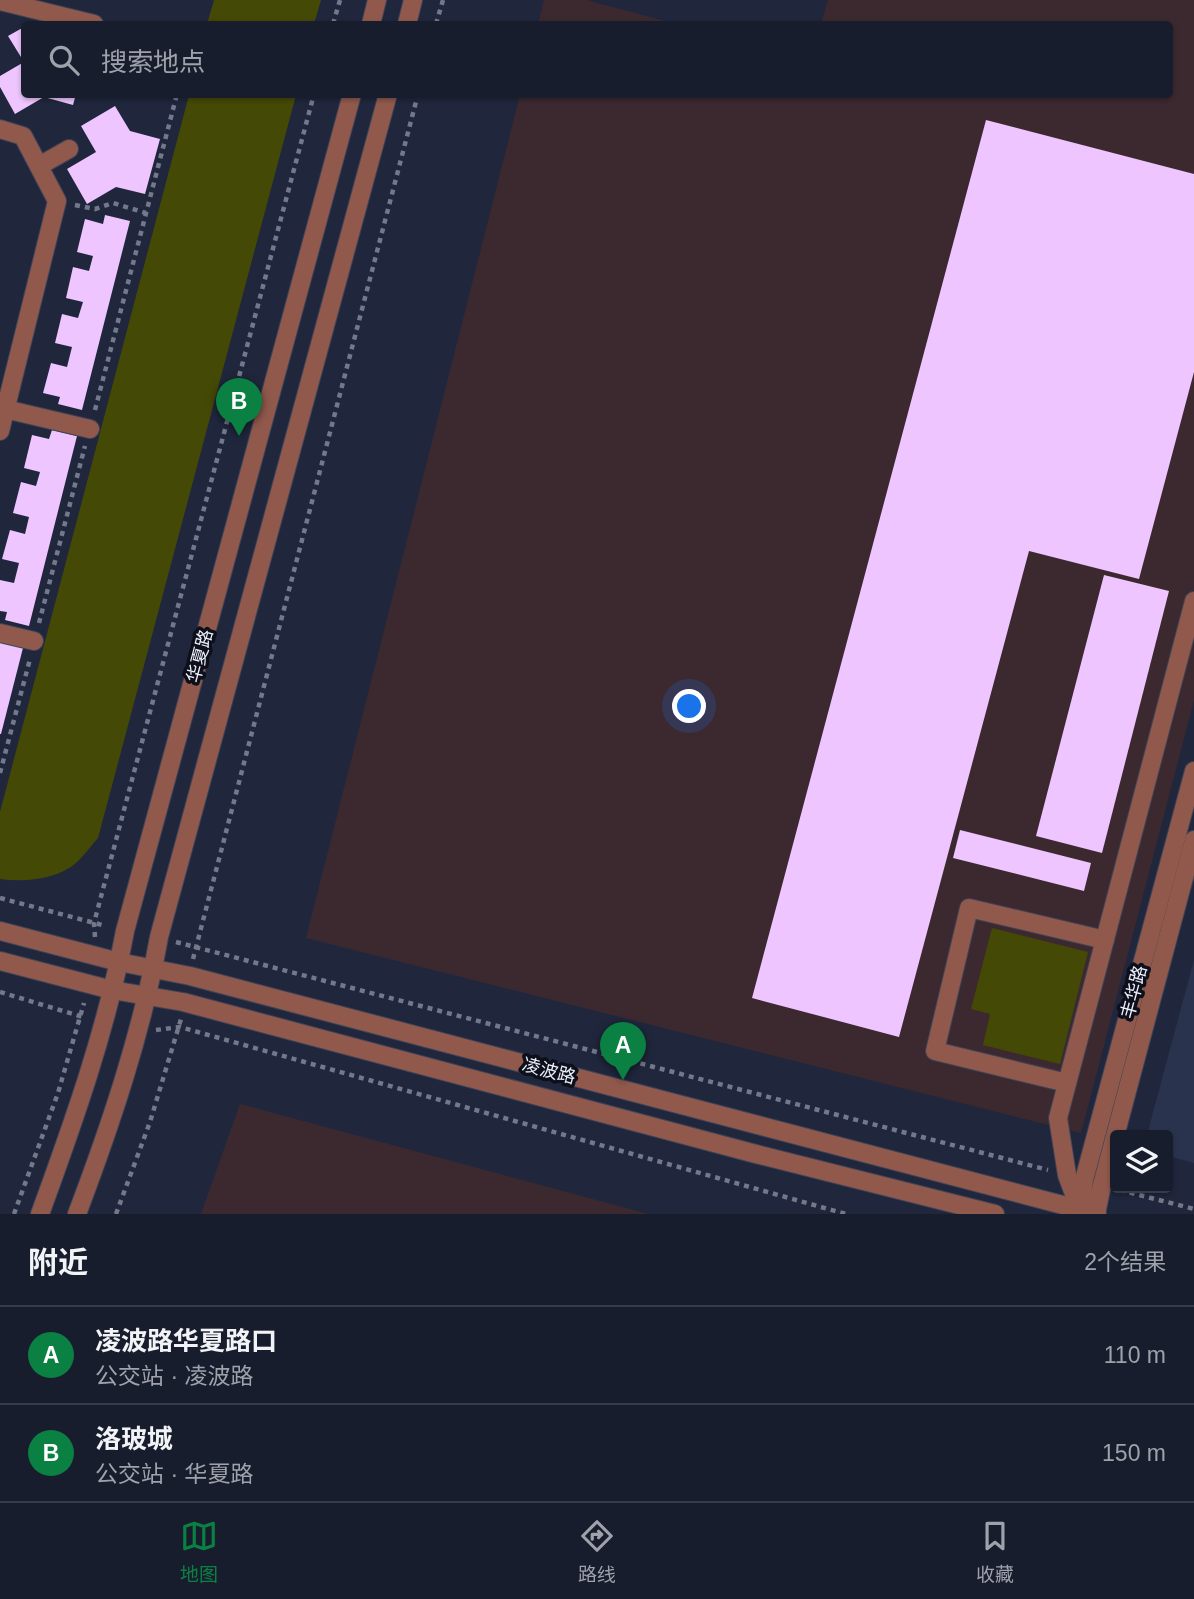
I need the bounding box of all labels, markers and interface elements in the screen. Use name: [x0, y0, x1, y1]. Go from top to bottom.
search box: [21, 21, 1173, 98]
icon: search: [45, 41, 83, 79]
text: 搜索地点: [101, 47, 205, 77]
pin: B: [216, 378, 262, 436]
street label: 华夏路: [183, 627, 217, 685]
your location: [672, 689, 706, 723]
street label: 丰华路: [1117, 963, 1151, 1021]
pin: A: [600, 1022, 646, 1080]
street label: 凌波路: [520, 1054, 578, 1088]
map controls: [1110, 1130, 1173, 1193]
button: layers: [1110, 1130, 1173, 1193]
text: 附近: [28, 1246, 88, 1279]
text: 2个结果: [1084, 1249, 1166, 1275]
text: 凌波路华夏路口: [95, 1326, 277, 1356]
text: A: [43, 1342, 59, 1368]
text: 110 m: [1104, 1342, 1166, 1368]
text: 公交站 · 凌波路: [95, 1363, 253, 1389]
text: 洛玻城: [95, 1424, 173, 1454]
text: B: [43, 1440, 59, 1466]
text: 150 m: [1102, 1440, 1166, 1466]
text: 公交站 · 华夏路: [95, 1461, 253, 1487]
tab: 地图: [180, 1517, 218, 1586]
tab: 路线: [578, 1517, 616, 1586]
tab: 收藏: [976, 1517, 1014, 1586]

